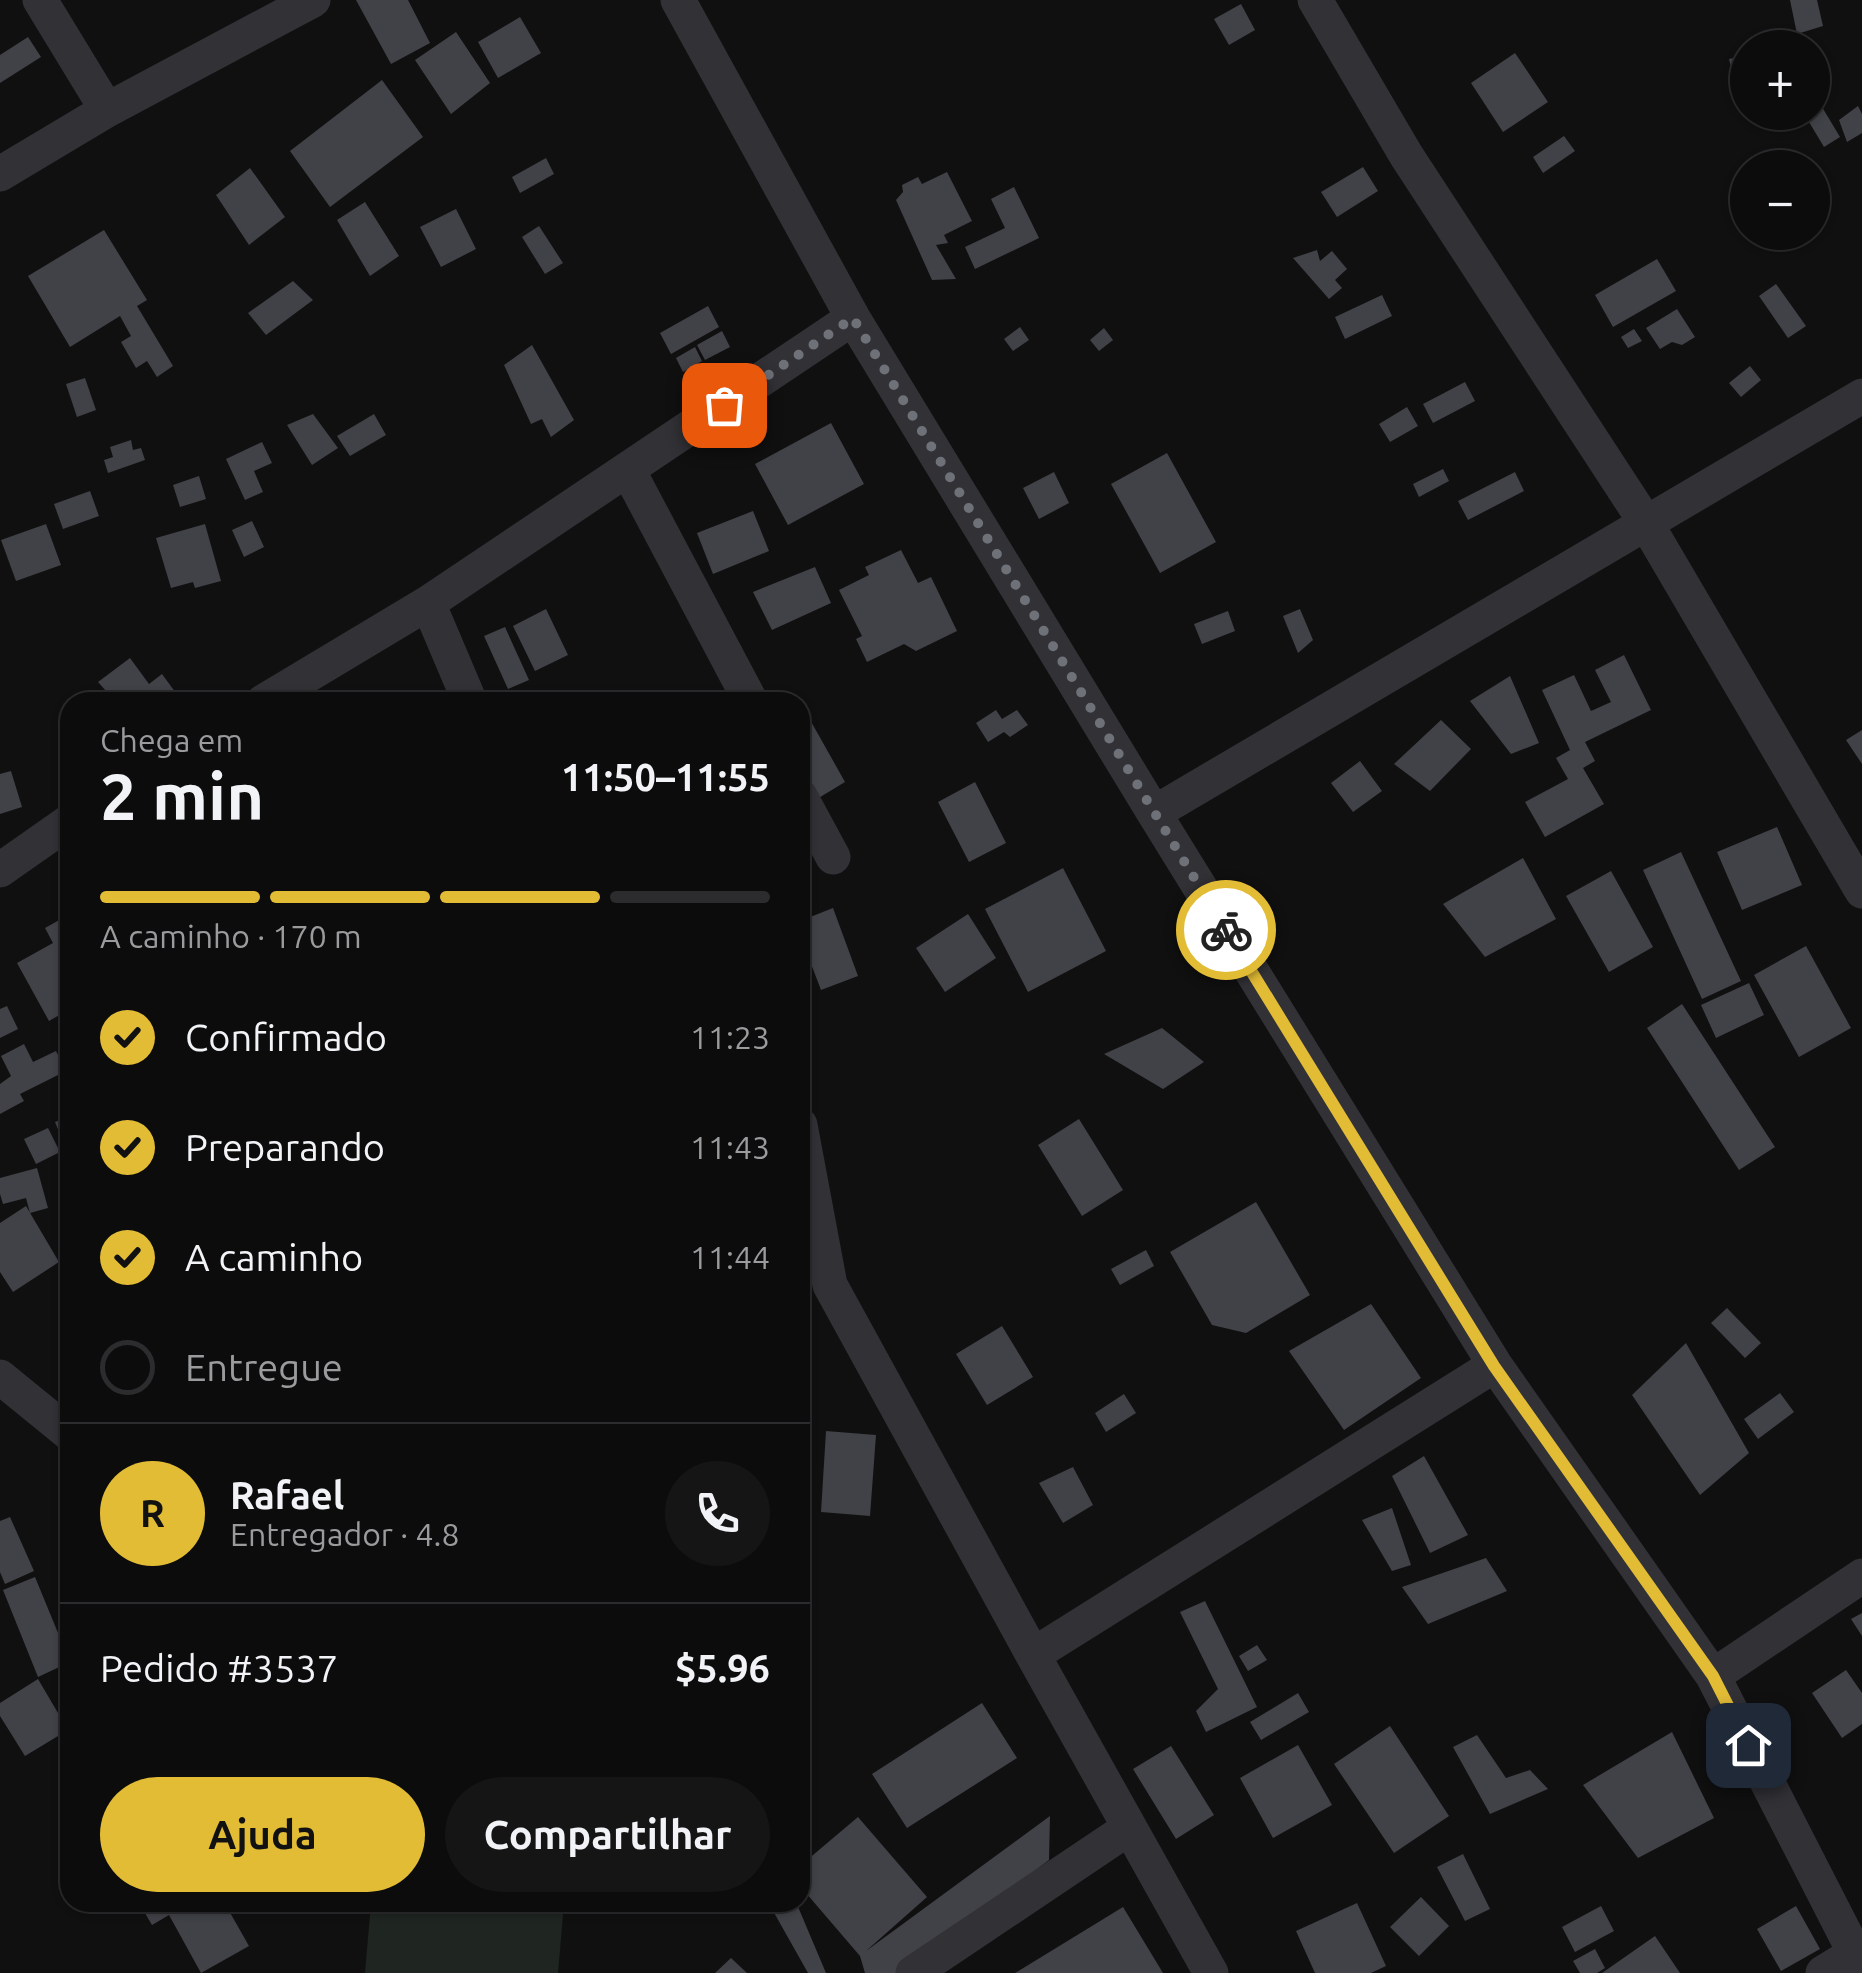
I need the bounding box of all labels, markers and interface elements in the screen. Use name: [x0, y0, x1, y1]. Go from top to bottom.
map controls: [1730, 30, 1830, 250]
button: +: [1730, 30, 1830, 130]
button: −: [1730, 150, 1830, 250]
pin: [682, 363, 767, 448]
icon: bag: [697, 378, 752, 433]
text: Chega em: [100, 722, 243, 758]
text: 11:50–11:55: [561, 756, 770, 798]
text: 2 min: [100, 759, 264, 832]
courier: [1176, 880, 1276, 980]
icon: bike: [1199, 903, 1254, 958]
text: A caminho · 170 m: [100, 918, 362, 954]
icon: check: [100, 1010, 155, 1065]
text: Confirmado: [185, 1016, 387, 1058]
text: 11:23: [690, 1019, 770, 1055]
icon: check: [100, 1120, 155, 1175]
text: Preparando: [185, 1126, 385, 1168]
text: 11:43: [690, 1129, 770, 1165]
icon: check: [100, 1230, 155, 1285]
text: A caminho: [185, 1236, 363, 1278]
text: 11:44: [690, 1239, 770, 1275]
text: Entregue: [185, 1346, 343, 1388]
button: phone: [665, 1461, 770, 1566]
text: Rafael: [230, 1474, 344, 1516]
text: R: [140, 1492, 165, 1534]
text: Entregador · 4.8: [230, 1516, 459, 1552]
text: Pedido #3537: [100, 1647, 338, 1689]
text: $5.96: [675, 1647, 770, 1689]
pin: [1706, 1703, 1791, 1788]
icon: home: [1721, 1718, 1776, 1773]
button: Ajuda: [100, 1777, 425, 1892]
button: Compartilhar: [445, 1777, 770, 1892]

